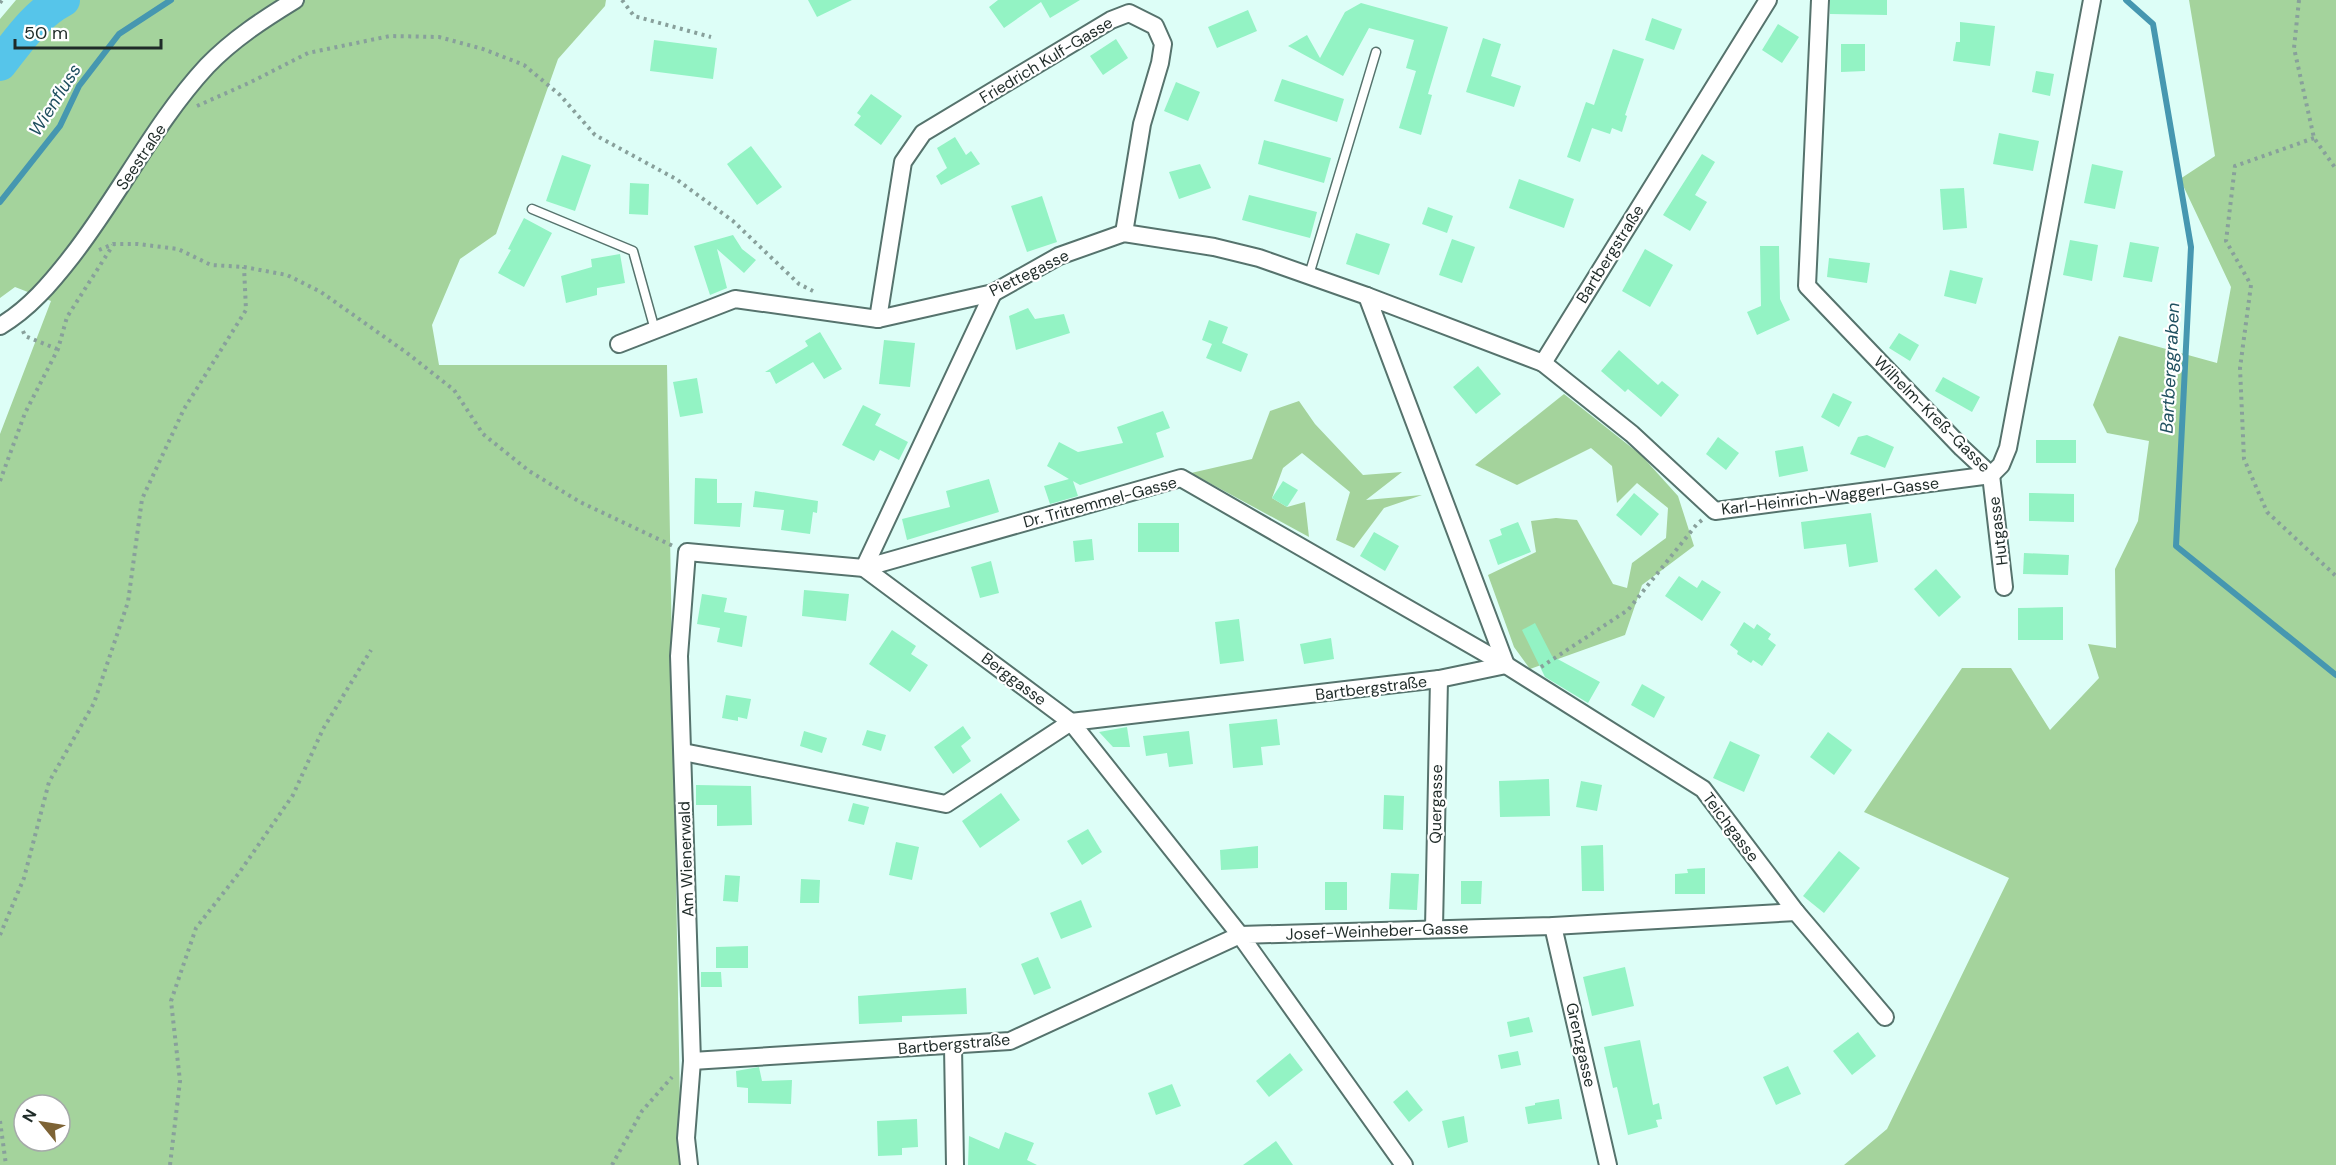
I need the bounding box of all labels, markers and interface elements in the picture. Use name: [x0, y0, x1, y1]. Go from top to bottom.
scale bar: [15, 12, 160, 50]
street label: Friedrich Kulf-Gasse: [976, 12, 1116, 108]
text: 50 m: [24, 21, 68, 45]
water label: Wienfluss: [23, 59, 87, 141]
street label: Seestraße: [111, 120, 171, 194]
street label: Bartbergstraße: [1571, 201, 1649, 307]
street label: Piettegasse: [986, 245, 1072, 301]
water label: Bartberggraben: [2155, 302, 2185, 434]
street label: Wilhelm-Kreß-Gasse: [1869, 351, 1995, 477]
street label: Dr. Tritremmel-Gasse: [1021, 471, 1179, 533]
street label: Karl-Heinrich-Waggerl-Gasse: [1720, 472, 1940, 520]
street label: Hutgasse: [1983, 495, 2013, 567]
street label: Berggasse: [977, 648, 1051, 710]
street label: Bartbergstraße: [1314, 671, 1428, 705]
street label: Quergasse: [1425, 764, 1447, 844]
street label: Teichgasse: [1698, 788, 1764, 866]
street label: Am Wienerwald: [673, 801, 699, 917]
street label: Josef-Weinheber-Gasse: [1285, 917, 1469, 945]
street label: Grenzgasse: [1561, 1001, 1601, 1089]
street label: Bartbergstraße: [897, 1029, 1011, 1059]
north arrow: [12, 1093, 72, 1153]
text: N: [17, 1105, 41, 1126]

